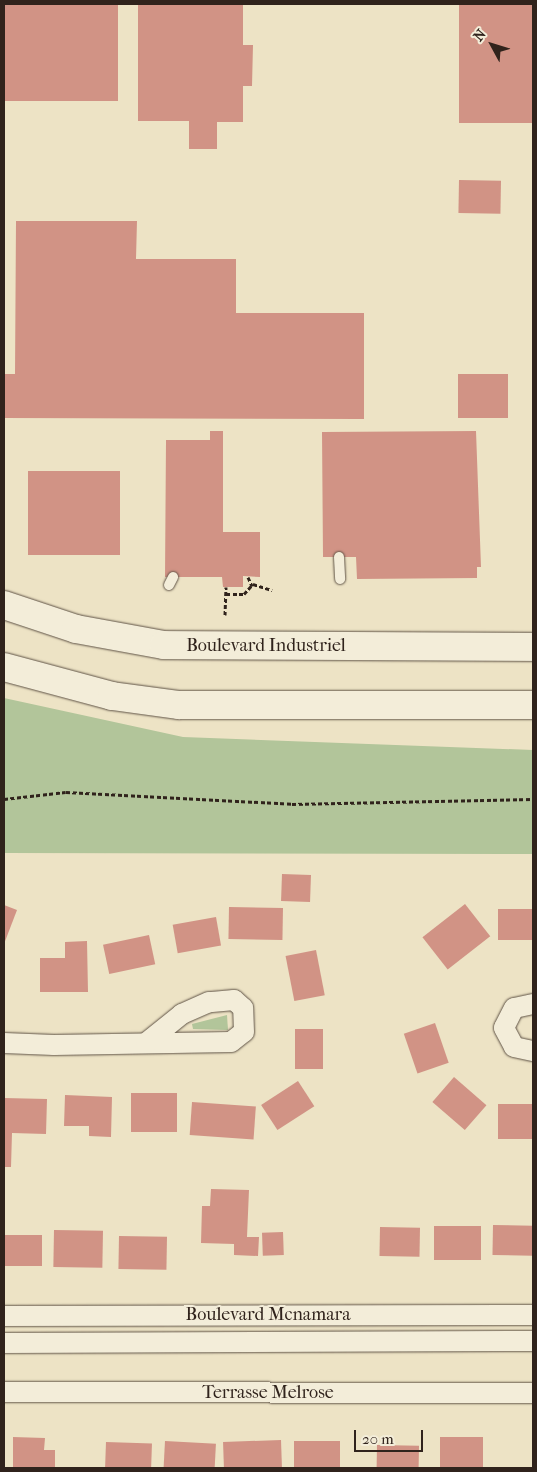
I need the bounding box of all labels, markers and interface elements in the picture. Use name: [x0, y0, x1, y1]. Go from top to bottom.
north arrow: [467, 20, 517, 70]
text: N: [470, 26, 490, 45]
street label: Boulevard Industriel: [186, 635, 346, 657]
street label: Boulevard Mcnamara: [186, 1304, 350, 1326]
street label: Terrasse Melrose: [202, 1382, 334, 1404]
scale bar: [357, 1420, 426, 1452]
text: 20 m: [362, 1430, 394, 1448]

